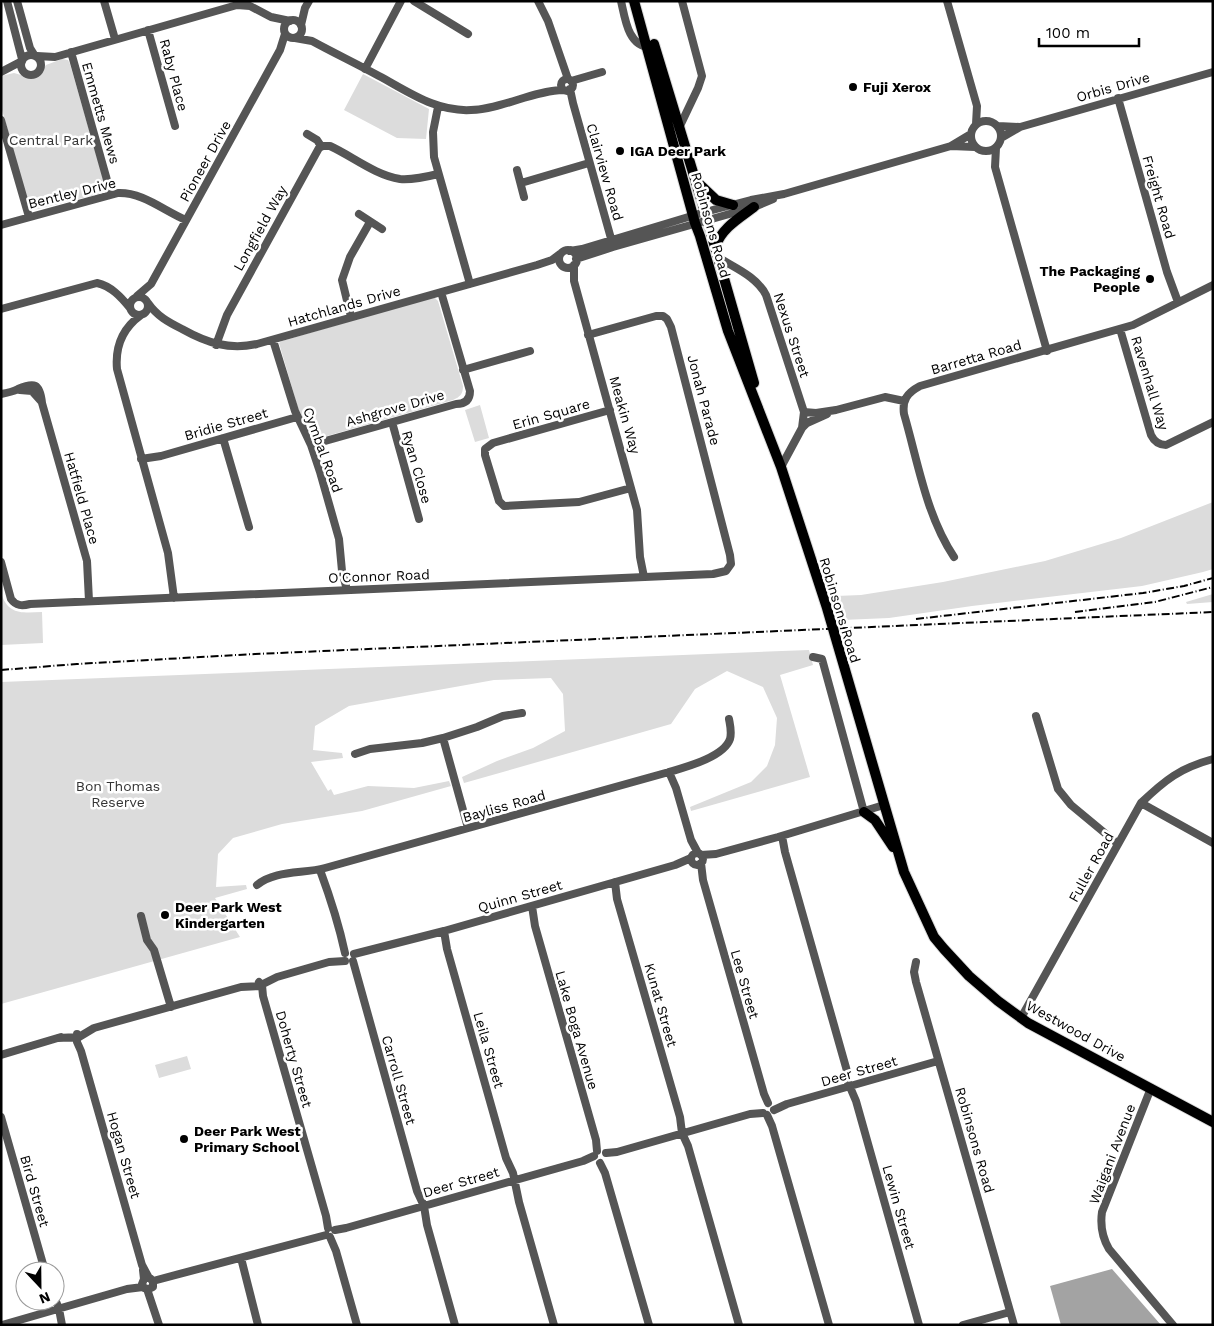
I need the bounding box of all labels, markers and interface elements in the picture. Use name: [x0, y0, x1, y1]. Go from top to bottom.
scale bar: [1039, 15, 1139, 47]
text: 100 m: [1046, 24, 1090, 42]
street label: Raby Place: [157, 37, 191, 113]
street label: Emmetts Mews: [79, 60, 123, 166]
street label: Orbis Drive: [1074, 69, 1152, 105]
place label: Fuji Xerox: [863, 79, 932, 95]
marker: Fuji Xerox: [847, 81, 859, 93]
street label: Pioneer Drive: [176, 118, 234, 204]
street label: Clairview Road: [583, 121, 627, 223]
park label: Central Park: [9, 132, 93, 148]
place label: IGA Deer Park: [630, 143, 726, 159]
marker: IGA Deer Park: [614, 145, 626, 157]
street label: Freight Road: [1139, 153, 1179, 241]
street label: Robinsons Road: [688, 170, 734, 280]
street label: Bentley Drive: [26, 174, 118, 212]
street label: Longfield Way: [230, 182, 290, 273]
place label: The Packaging People: [1040, 263, 1140, 295]
marker: The Packaging People: [1144, 273, 1156, 285]
street label: Hatchlands Drive: [286, 282, 402, 330]
street label: Nexus Street: [771, 291, 813, 380]
street label: Ravenhall Way: [1128, 334, 1172, 433]
street label: Barretta Road: [929, 336, 1023, 378]
street label: Jonah Parade: [684, 353, 724, 447]
street label: Meakin Way: [606, 374, 644, 457]
street label: Ashgrove Drive: [344, 386, 446, 430]
street label: Erin Square: [510, 395, 592, 433]
street label: Bridie Street: [182, 404, 270, 444]
street label: Cymbal Road: [300, 405, 346, 495]
street label: Ryan Close: [399, 429, 435, 505]
street label: Hatfield Place: [61, 450, 103, 546]
street label: Robinsons Road: [816, 555, 864, 665]
street label: O'Connor Road: [328, 566, 430, 586]
park label: Bon Thomas Reserve: [76, 778, 160, 810]
street label: Bayliss Road: [461, 787, 547, 825]
street label: Fuller Road: [1065, 829, 1117, 905]
street label: Quinn Street: [476, 876, 564, 916]
place label: Deer Park West Kindergarten: [175, 899, 282, 931]
marker: Deer Park West Kindergarten: [159, 909, 171, 921]
street label: Lee Street: [727, 948, 763, 1021]
street label: Kunat Street: [641, 961, 681, 1049]
street label: Lake Boga Avenue: [552, 969, 602, 1091]
street label: Westwood Drive: [1024, 997, 1128, 1065]
street label: Doherty Street: [273, 1009, 316, 1109]
street label: Leila Street: [470, 1010, 508, 1090]
street label: Carroll Street: [379, 1034, 419, 1127]
street label: Deer Street: [819, 1052, 899, 1090]
street label: Robinsons Road: [952, 1085, 998, 1195]
street label: Waigani Avenue: [1086, 1102, 1138, 1206]
street label: Hogan Street: [104, 1110, 144, 1200]
place label: Deer Park West Primary School: [194, 1123, 301, 1155]
marker: Deer Park West Primary School: [178, 1133, 190, 1145]
street label: Bird Street: [17, 1153, 53, 1229]
street label: Deer Street: [421, 1163, 501, 1201]
street label: Lewin Street: [879, 1163, 919, 1251]
north arrow: [15, 1261, 65, 1311]
text: N: [37, 1289, 53, 1307]

